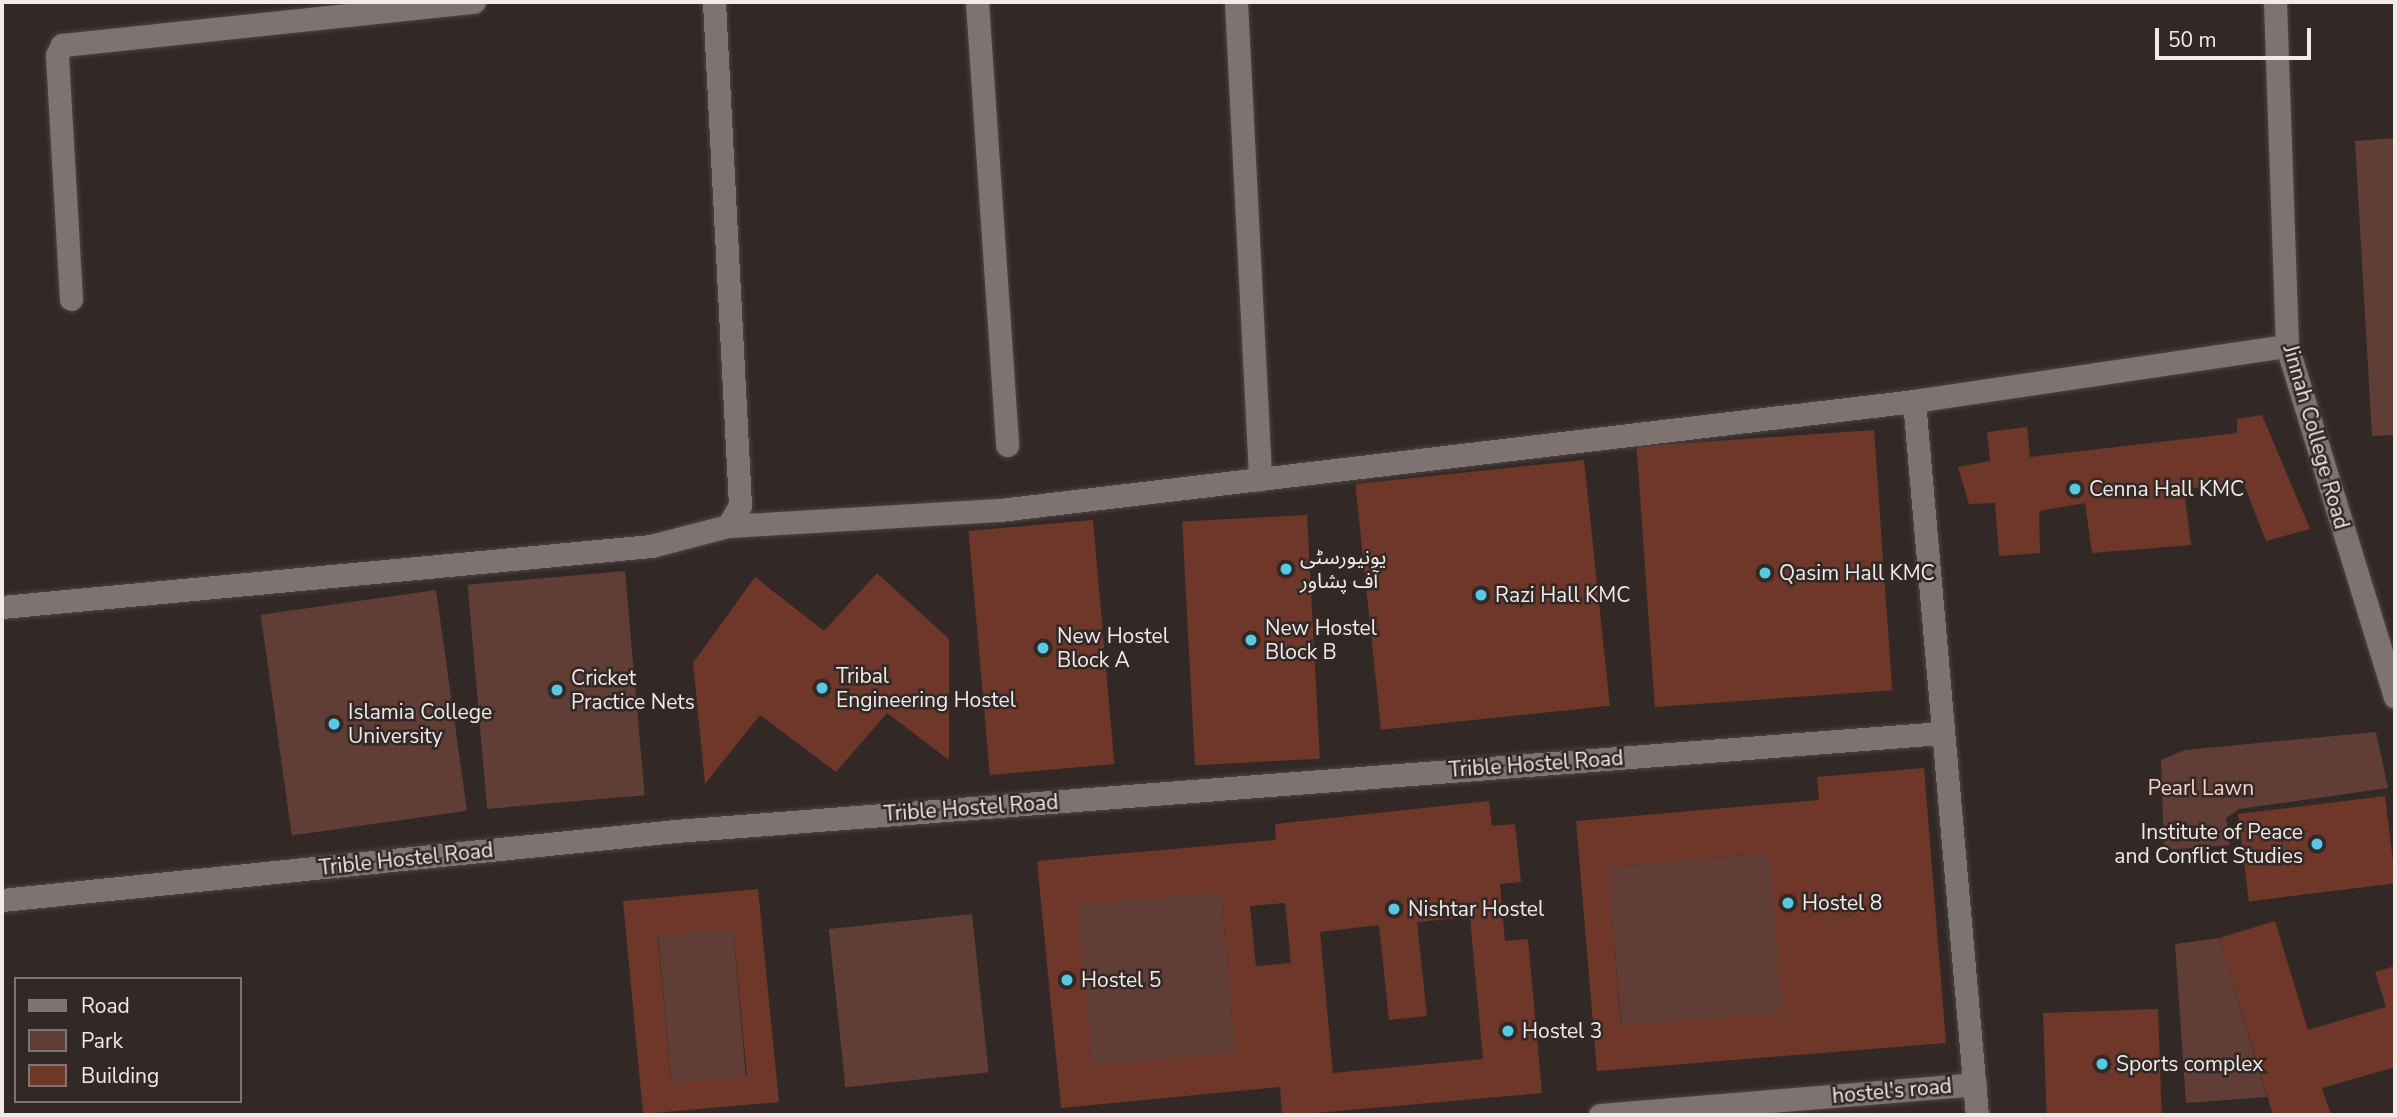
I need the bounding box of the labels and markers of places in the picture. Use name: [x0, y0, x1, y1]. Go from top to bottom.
place label: Cenna Hall KMC: [2089, 476, 2244, 502]
marker: Cenna Hall KMC: [2067, 481, 2083, 497]
place label: یونیورسٹی آف پشاور: [1300, 544, 1386, 594]
place label: Qasim Hall KMC: [1779, 560, 1935, 586]
marker: یونیورسٹی آف پشاور: [1278, 561, 1294, 577]
marker: Qasim Hall KMC: [1757, 565, 1773, 581]
place label: Razi Hall KMC: [1495, 582, 1630, 608]
marker: Razi Hall KMC: [1473, 587, 1489, 603]
place label: New Hostel Block B: [1265, 615, 1377, 665]
place label: New Hostel Block A: [1057, 623, 1169, 673]
marker: New Hostel Block B: [1243, 632, 1259, 648]
marker: New Hostel Block A: [1035, 640, 1051, 656]
place label: Tribal Engineering Hostel: [836, 663, 1016, 713]
place label: Cricket Practice Nets: [571, 665, 695, 715]
marker: Tribal Engineering Hostel: [814, 680, 830, 696]
marker: Cricket Practice Nets: [549, 682, 565, 698]
place label: Islamia College University: [348, 699, 492, 749]
marker: Islamia College University: [326, 716, 342, 732]
place label: Institute of Peace and Conflict Studies: [2114, 819, 2303, 869]
marker: Institute of Peace and Conflict Studies: [2309, 836, 2325, 852]
place label: Hostel 8: [1802, 890, 1882, 916]
marker: Hostel 8: [1780, 895, 1796, 911]
place label: Nishtar Hostel: [1408, 896, 1544, 922]
marker: Nishtar Hostel: [1386, 901, 1402, 917]
place label: Hostel 5: [1081, 967, 1161, 993]
marker: Hostel 5: [1059, 972, 1075, 988]
place label: Hostel 3: [1522, 1018, 1602, 1044]
marker: Hostel 3: [1500, 1023, 1516, 1039]
place label: Sports complex: [2116, 1051, 2263, 1077]
marker: Sports complex: [2094, 1056, 2110, 1072]

